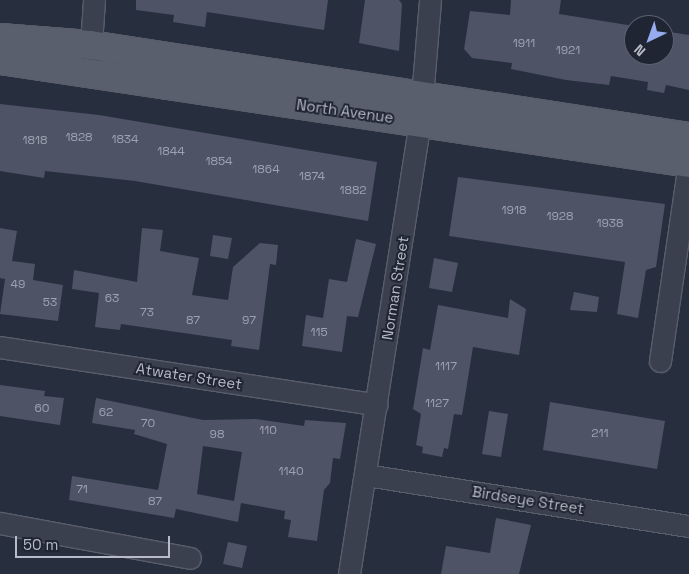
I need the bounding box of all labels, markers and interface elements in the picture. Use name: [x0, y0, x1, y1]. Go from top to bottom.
north arrow: [624, 15, 674, 65]
house number: 1911: [513, 37, 535, 51]
text: N: [630, 41, 649, 60]
house number: 1921: [556, 44, 580, 58]
street label: North Avenue: [295, 95, 395, 127]
house number: 1828: [65, 131, 93, 145]
house number: 1834: [111, 133, 139, 147]
house number: 1818: [23, 134, 47, 148]
house number: 1844: [157, 145, 185, 159]
house number: 1854: [205, 155, 233, 169]
house number: 1864: [252, 163, 280, 177]
house number: 1874: [299, 170, 325, 184]
house number: 1882: [339, 184, 367, 198]
house number: 1918: [502, 204, 526, 218]
house number: 1928: [546, 210, 574, 224]
house number: 1938: [596, 217, 624, 231]
street label: Norman Street: [378, 235, 412, 341]
house number: 49: [11, 278, 25, 292]
house number: 63: [105, 292, 119, 306]
house number: 53: [43, 296, 57, 310]
house number: 73: [140, 306, 154, 320]
house number: 87: [186, 314, 200, 328]
house number: 97: [242, 314, 256, 328]
house number: 115: [310, 326, 328, 340]
street label: Atwater Street: [135, 359, 243, 393]
house number: 1117: [435, 360, 457, 374]
house number: 1127: [425, 397, 449, 411]
house number: 60: [34, 402, 50, 416]
house number: 62: [99, 406, 113, 420]
house number: 70: [141, 417, 155, 431]
house number: 110: [259, 424, 277, 438]
house number: 211: [591, 427, 609, 441]
house number: 98: [210, 428, 224, 442]
house number: 1140: [278, 465, 304, 479]
street label: Birdseye Street: [471, 482, 585, 518]
house number: 71: [76, 483, 88, 497]
house number: 87: [148, 495, 162, 509]
scale bar: [18, 526, 172, 558]
text: 50 m: [23, 535, 58, 554]

